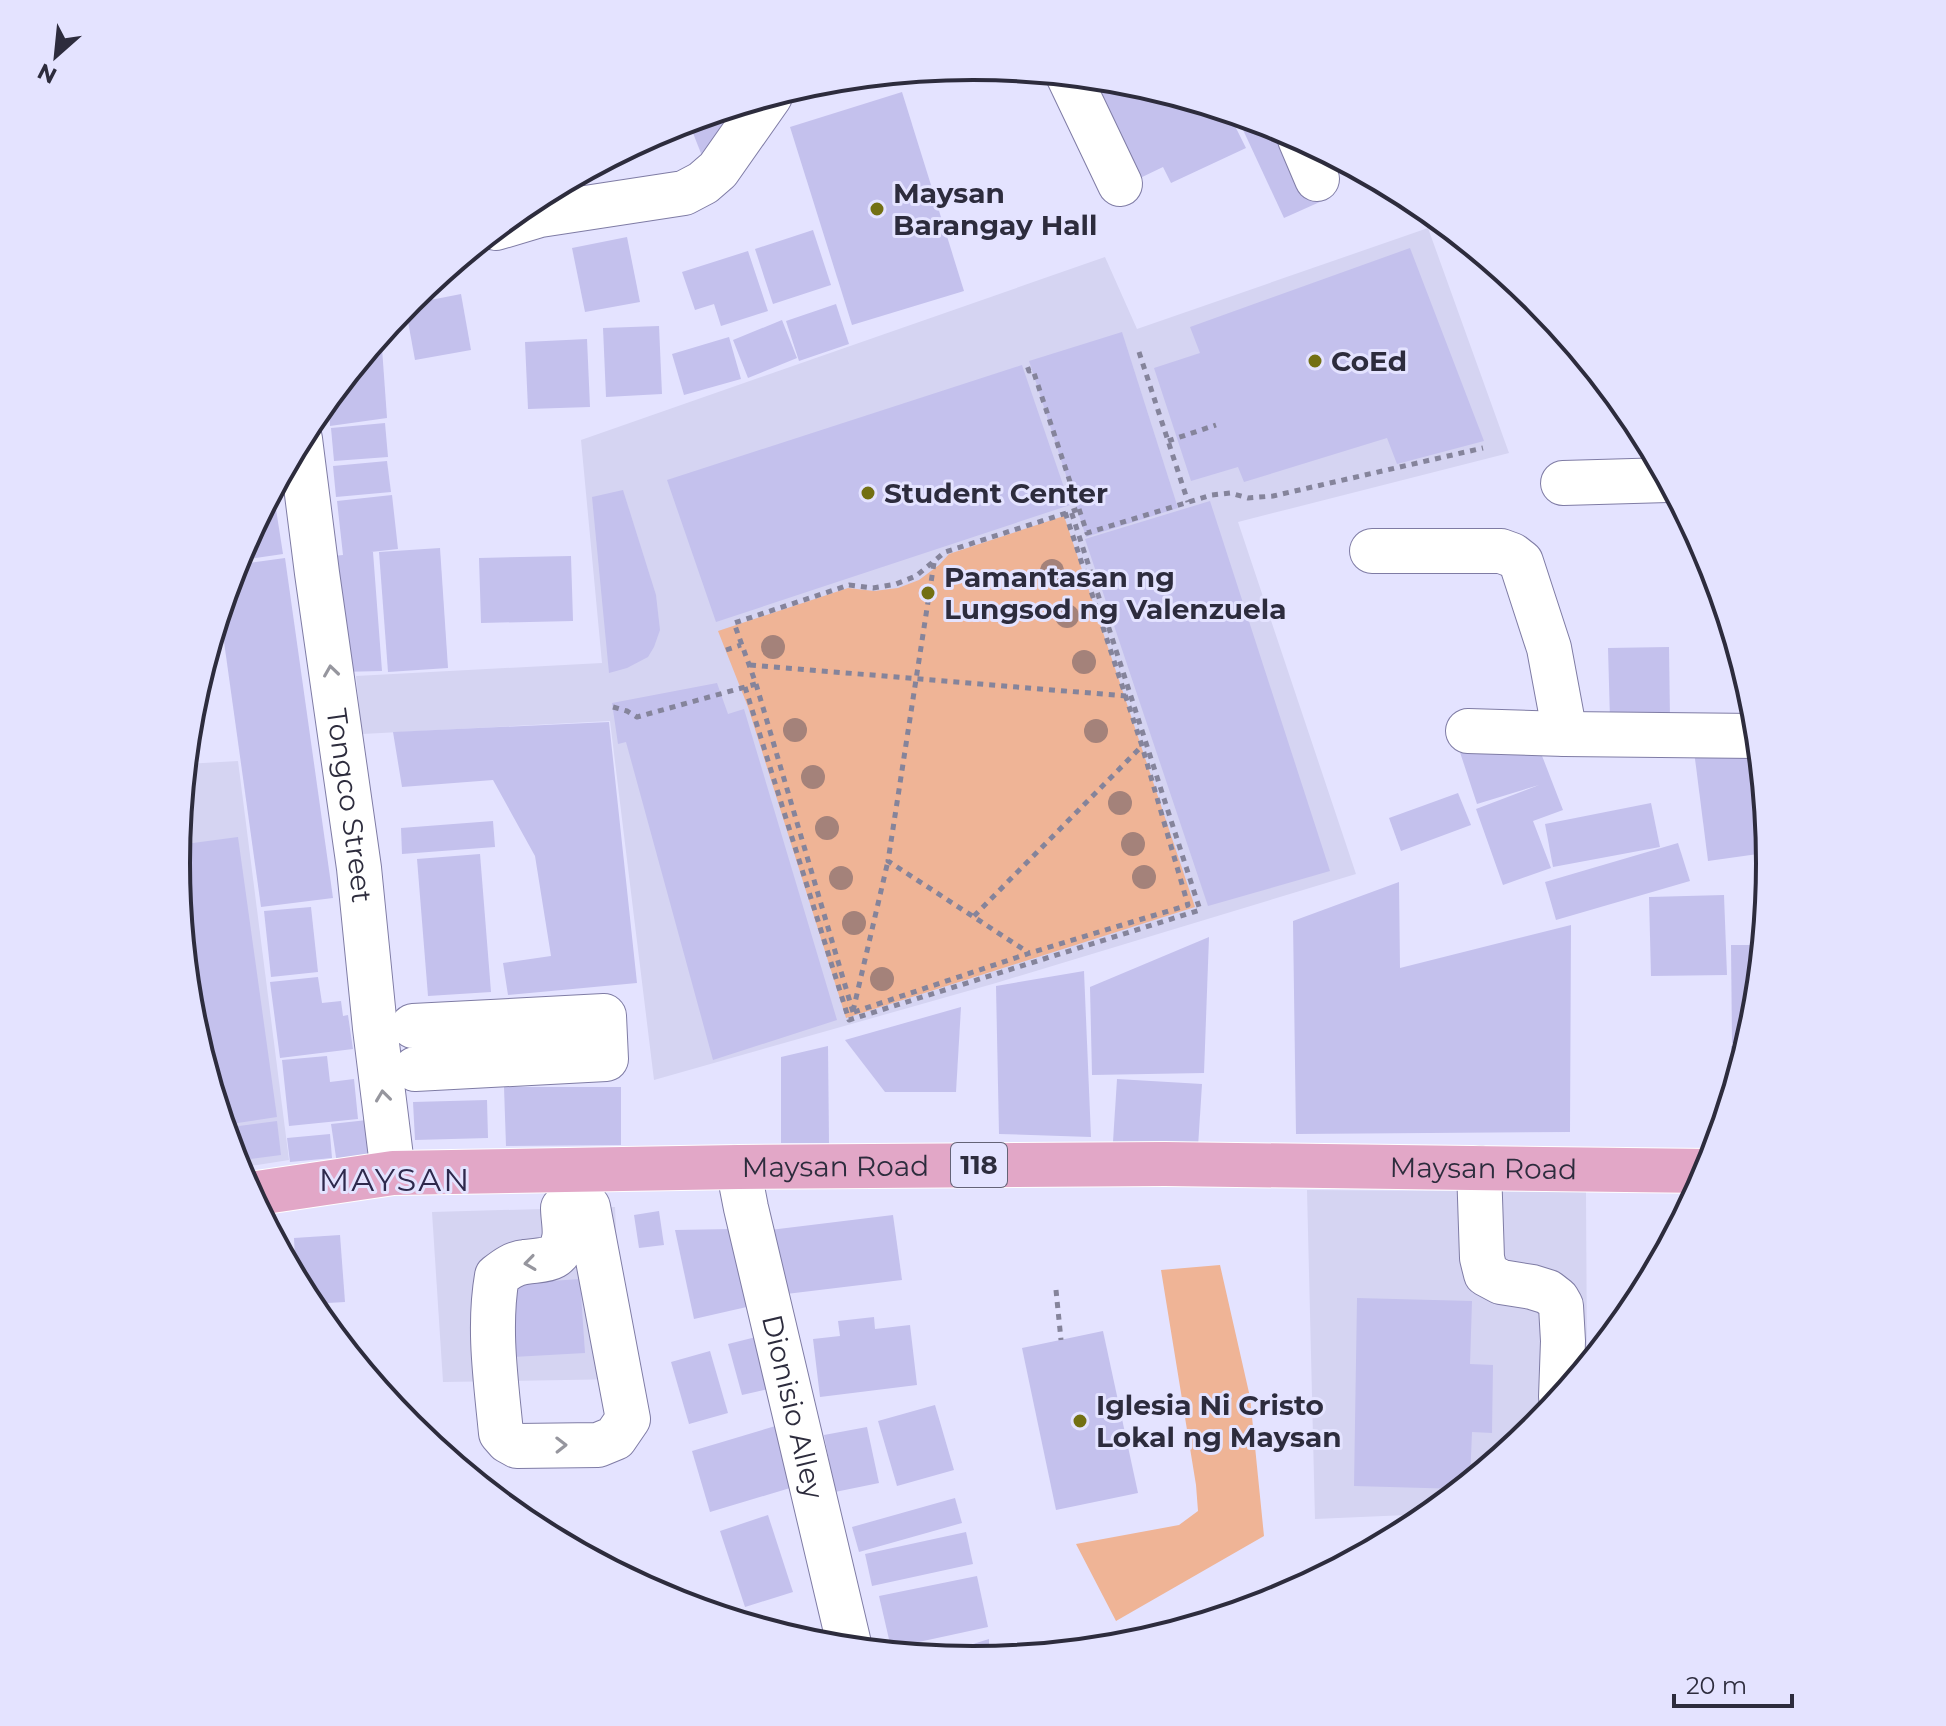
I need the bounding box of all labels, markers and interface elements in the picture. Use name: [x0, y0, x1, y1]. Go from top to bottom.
north arrow: [16, 16, 96, 96]
text: N: [33, 57, 61, 89]
place label: Maysan Barangay Hall: [893, 176, 1097, 242]
marker: Maysan Barangay Hall: [868, 200, 886, 218]
place label: CoEd: [1331, 344, 1407, 378]
marker: CoEd: [1306, 352, 1324, 370]
place label: Student Center: [884, 476, 1108, 510]
marker: Student Center: [859, 484, 877, 502]
place label: Pamantasan ng Lungsod ng Valenzuela: [944, 560, 1286, 626]
marker: Pamantasan ng Lungsod ng Valenzuela: [919, 584, 937, 602]
one-way arrow: [323, 664, 340, 678]
street label: Tongco Street: [320, 706, 379, 904]
one-way arrow: [375, 1089, 392, 1103]
road number: 118: [951, 1143, 1007, 1187]
street label: Maysan Road: [742, 1149, 929, 1184]
street label: Maysan Road: [1389, 1150, 1577, 1186]
district label: MAYSAN: [319, 1160, 471, 1199]
one-way arrow: [523, 1254, 536, 1271]
street label: Dionisio Alley: [755, 1311, 831, 1503]
place label: Iglesia Ni Cristo Lokal ng Maysan: [1096, 1388, 1342, 1454]
marker: Iglesia Ni Cristo Lokal ng Maysan: [1071, 1412, 1089, 1430]
one-way arrow: [555, 1436, 568, 1454]
scale bar: [1674, 1658, 1792, 1708]
text: 20 m: [1686, 1671, 1747, 1700]

